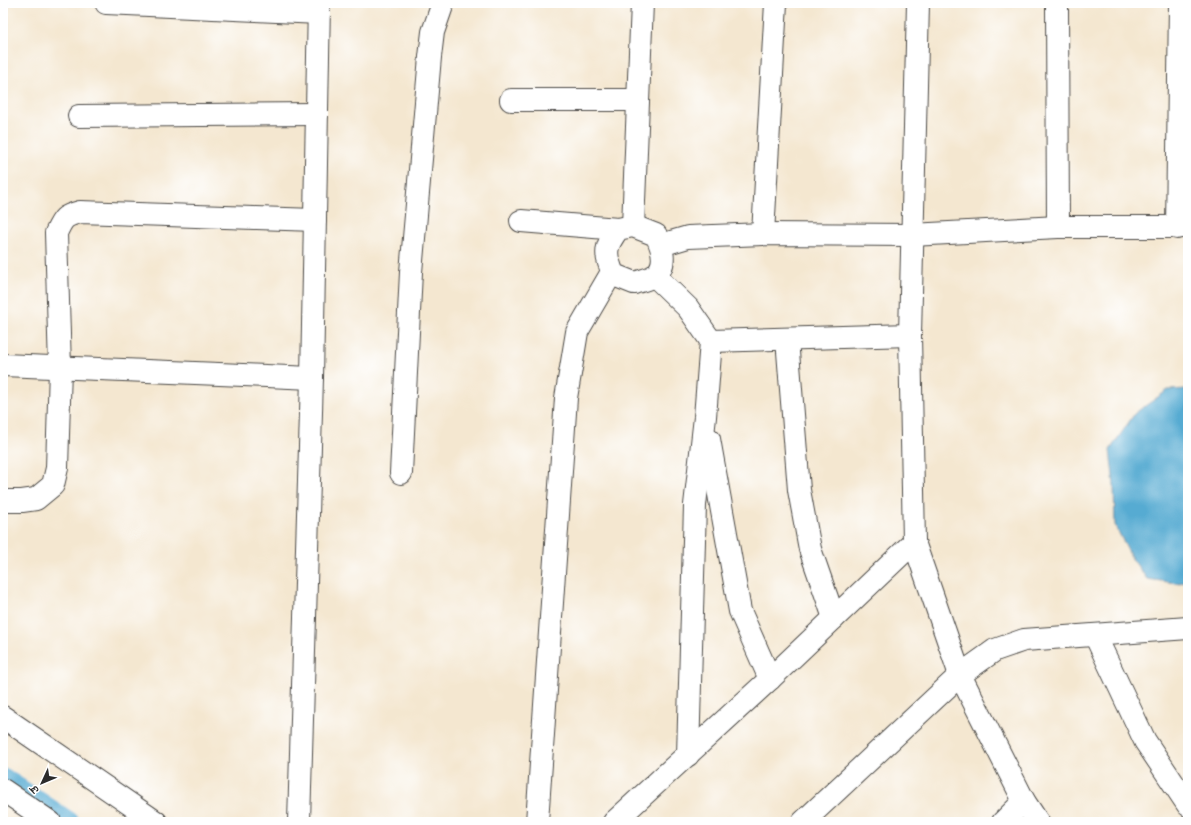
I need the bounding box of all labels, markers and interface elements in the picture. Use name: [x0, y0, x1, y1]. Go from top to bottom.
north arrow: [22, 763, 62, 803]
text: उ: [25, 779, 44, 798]

